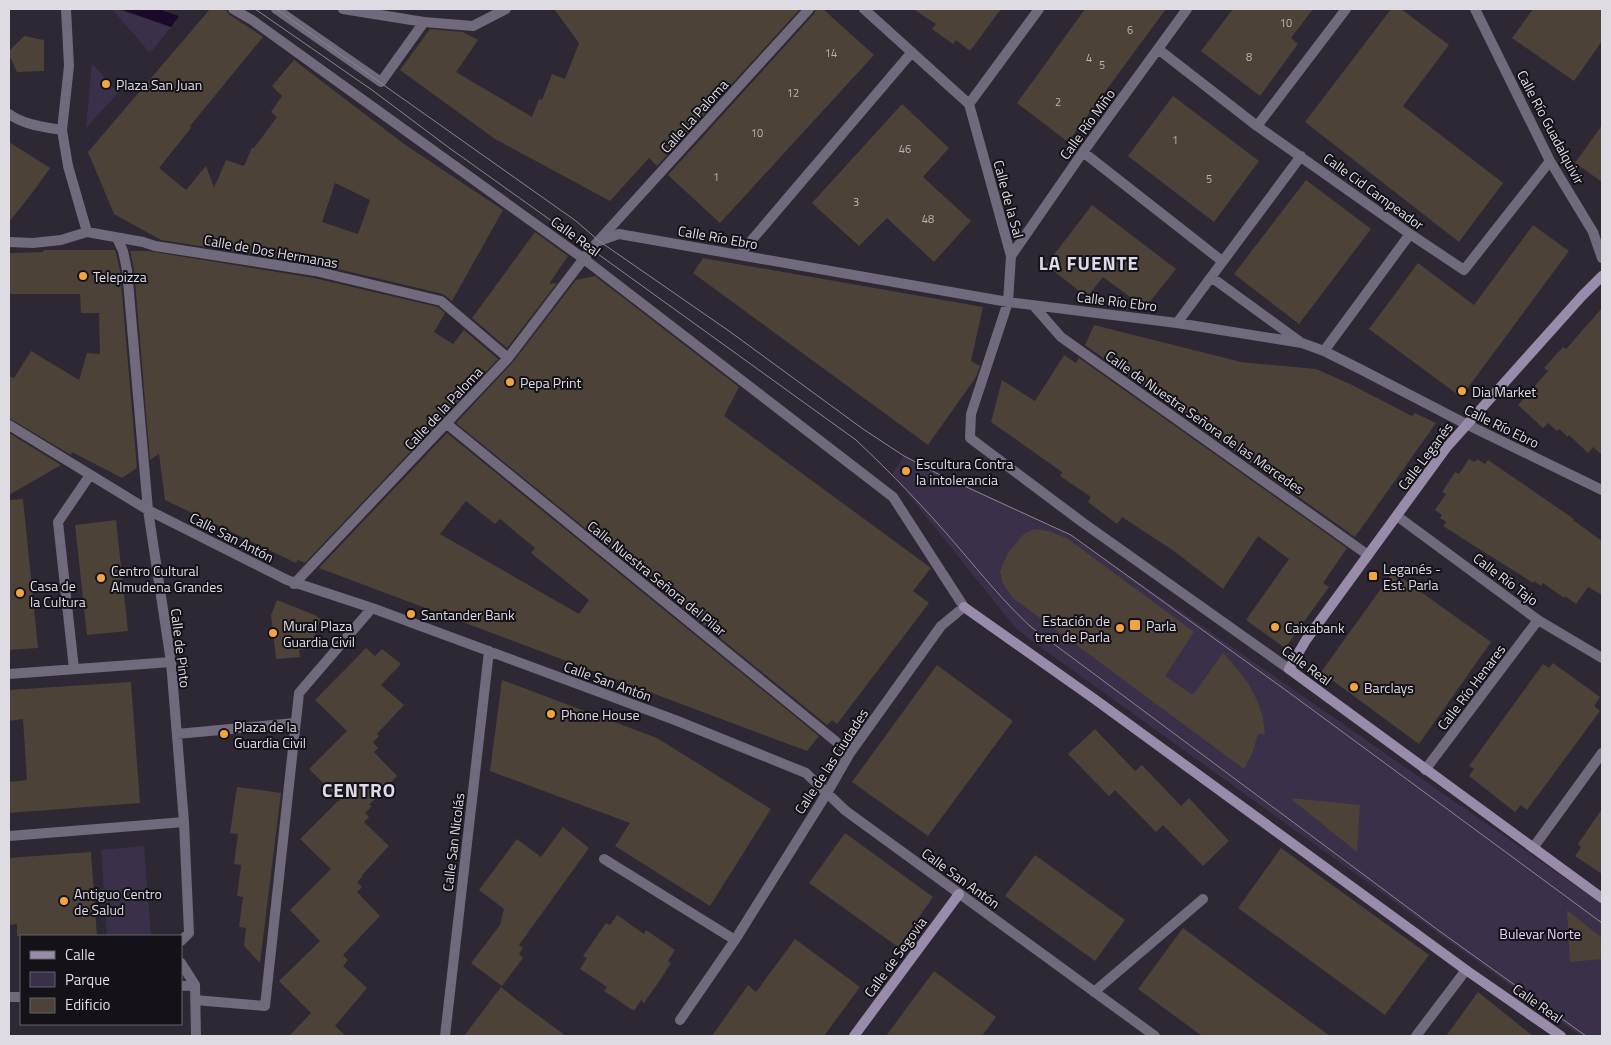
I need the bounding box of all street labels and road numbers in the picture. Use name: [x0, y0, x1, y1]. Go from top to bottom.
street label: Calle Río Guadalquivir: [1512, 66, 1590, 188]
street label: Calle La Paloma: [655, 75, 733, 157]
street label: Calle Río Miño: [1054, 84, 1120, 164]
street label: Calle Cid Campeador: [1319, 147, 1429, 235]
street label: Calle de la Sal: [989, 158, 1029, 240]
street label: Calle Real: [547, 211, 605, 261]
street label: Calle Río Ebro: [676, 220, 760, 254]
street label: Calle de Dos Hermanas: [202, 229, 340, 273]
street label: Calle Río Ebro: [1076, 286, 1158, 316]
street label: Calle de Nuestra Señora de las Mercedes: [1101, 345, 1309, 499]
street label: Calle de la Paloma: [399, 362, 487, 454]
street label: Calle Río Ebro: [1461, 399, 1543, 453]
street label: Calle Leganés: [1392, 418, 1458, 494]
street label: Calle San Antón: [186, 507, 278, 567]
street label: Calle Nuestra Señora del Pilar: [583, 515, 731, 641]
street label: Calle Río Tajo: [1469, 547, 1543, 611]
street label: Calle de Pinto: [166, 607, 196, 689]
street label: Calle Real: [1278, 640, 1336, 690]
street label: Calle Río Henares: [1432, 640, 1510, 734]
street label: Calle San Antón: [561, 655, 655, 707]
street label: Calle de las Ciudades: [789, 704, 873, 818]
street label: Calle San Nicolás: [437, 792, 469, 892]
street label: Calle San Antón: [918, 842, 1004, 914]
street label: Calle de Segovia: [859, 913, 931, 1001]
street label: Calle Real: [1509, 978, 1567, 1028]

